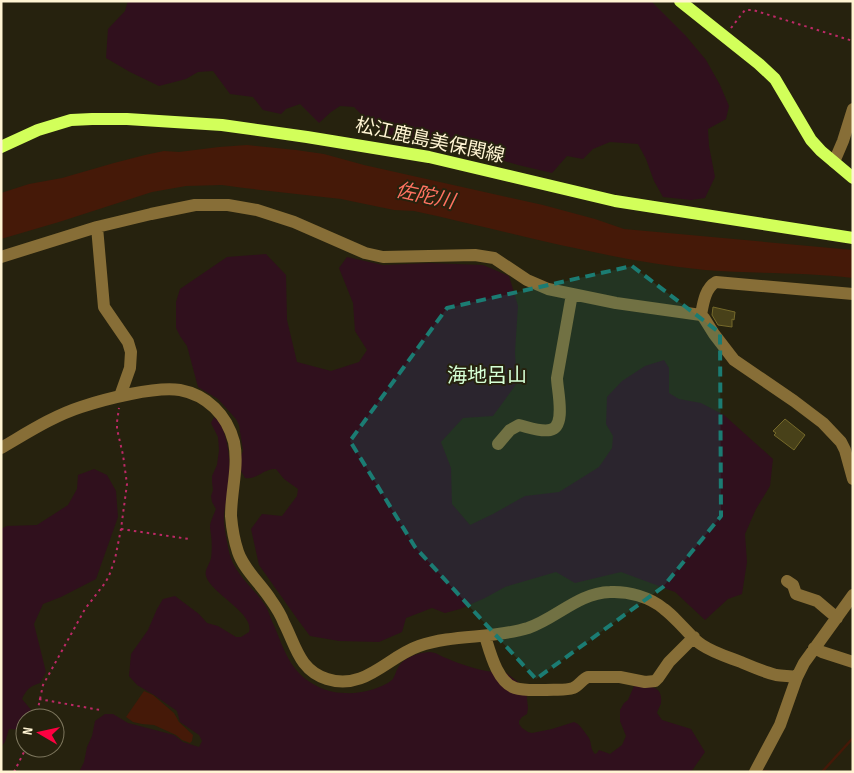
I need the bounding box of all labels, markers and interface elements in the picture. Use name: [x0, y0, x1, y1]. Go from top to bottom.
street label: 松江鹿島美保関線: [353, 114, 507, 168]
water label: 佐陀川: [393, 178, 459, 214]
district label: 海地呂山: [447, 364, 527, 388]
north arrow: [15, 708, 65, 758]
text: N: [19, 726, 37, 736]

